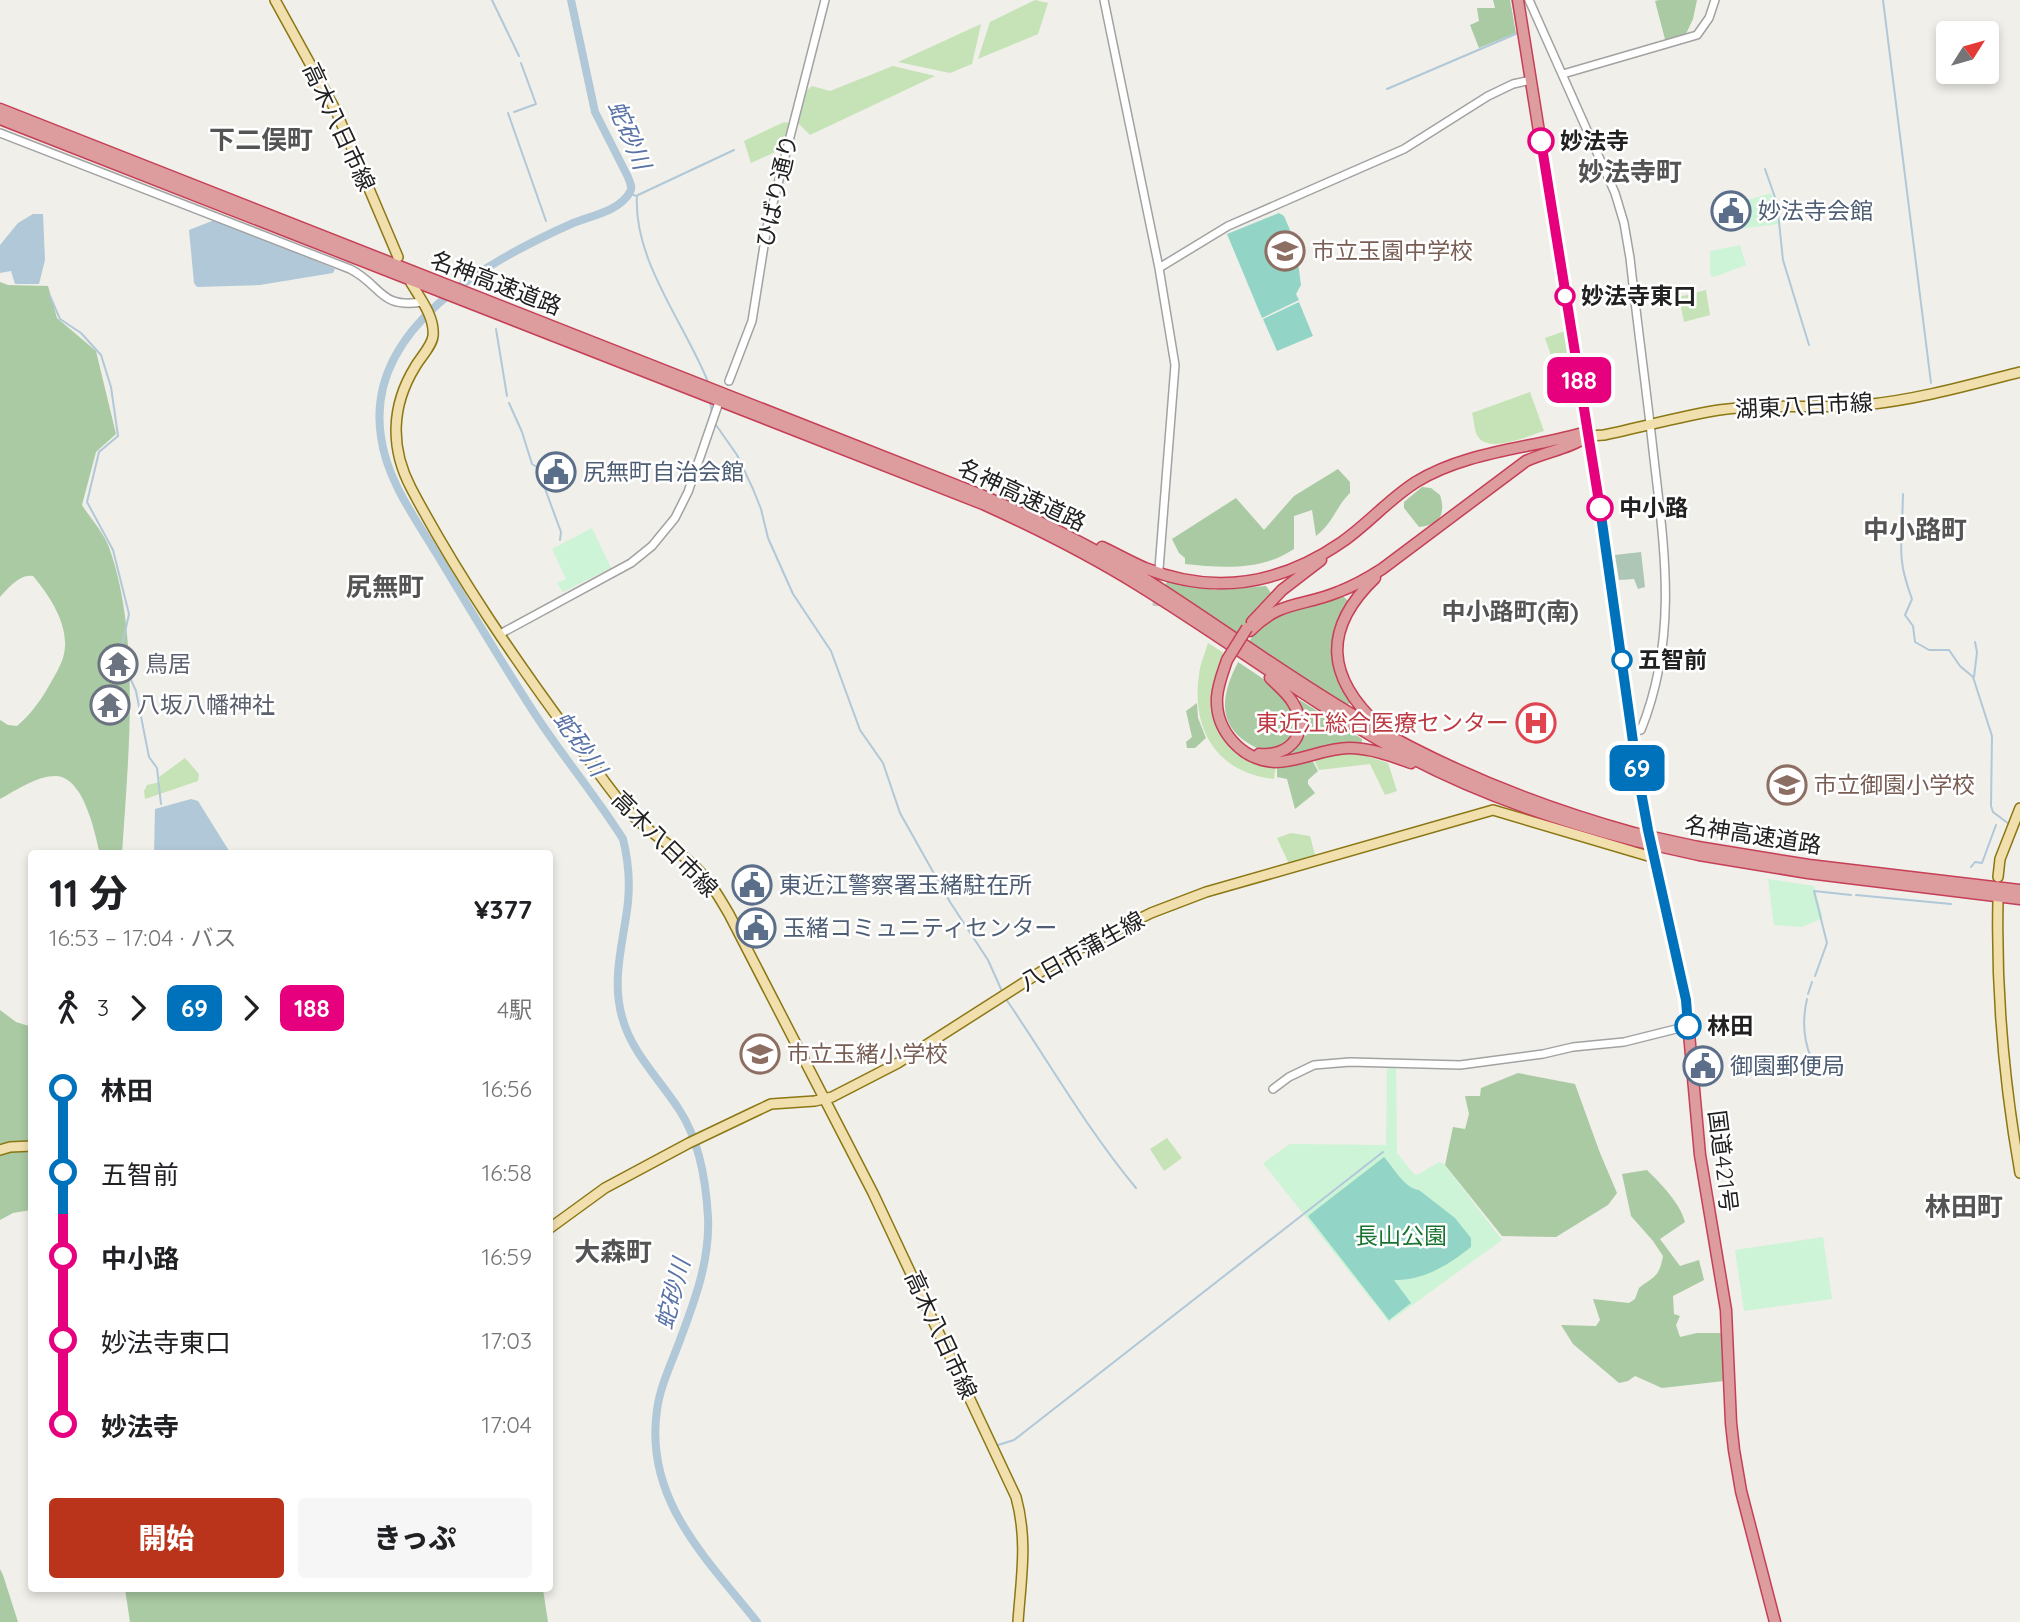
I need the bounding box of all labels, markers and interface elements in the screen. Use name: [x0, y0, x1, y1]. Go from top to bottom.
north arrow: [1936, 21, 1998, 84]
map controls: [1936, 21, 1999, 84]
street label: 高木八日市線: [297, 58, 382, 195]
water label: 蛇砂川: [602, 96, 659, 176]
district label: 下二俣町: [209, 123, 313, 156]
place label: 妙法寺: [1560, 126, 1629, 155]
marker: 妙法寺: [1528, 128, 1554, 154]
street label: ひばり通り: [749, 132, 804, 250]
district label: 妙法寺町: [1578, 155, 1682, 188]
public building icon: 妙法寺会館: [1710, 190, 1752, 232]
place label: 妙法寺会館: [1758, 196, 1873, 225]
school or university icon: 市立玉園中学校: [1264, 230, 1306, 272]
place label: 市立玉園中学校: [1312, 236, 1473, 265]
street label: 名神高速道路: [427, 244, 566, 321]
place label: 妙法寺東口: [1581, 281, 1696, 310]
marker: 妙法寺東口: [1555, 286, 1575, 306]
line badge: 188: [1539, 357, 1619, 403]
text: 188: [1561, 365, 1597, 395]
street label: 湖東八日市線: [1734, 387, 1874, 424]
public building icon: 尻無町自治会館: [535, 451, 577, 493]
street label: 名神高速道路: [954, 452, 1091, 537]
place label: 尻無町自治会館: [583, 457, 744, 486]
place label: 中小路: [1619, 493, 1688, 522]
marker: 中小路: [1587, 495, 1613, 521]
district label: 中小路町: [1863, 513, 1967, 546]
district label: 尻無町: [346, 570, 424, 603]
district label: 中小路町(南): [1441, 596, 1579, 626]
temple icon: 鳥居: [97, 643, 139, 685]
place label: 五智前: [1638, 645, 1707, 674]
place label: 鳥居: [145, 649, 191, 678]
marker: 五智前: [1612, 650, 1632, 670]
temple icon: 八坂八幡神社: [89, 684, 131, 726]
place label: 八坂八幡神社: [137, 690, 275, 719]
hospital icon: 東近江総合医療センター: [1515, 702, 1557, 744]
water label: 蛇砂川: [548, 705, 615, 784]
place label: 東近江総合医療センター: [1256, 708, 1509, 737]
line badge: 69: [1606, 745, 1668, 791]
text: 69: [1624, 753, 1650, 783]
school or university icon: 市立御園小学校: [1766, 764, 1808, 806]
place label: 市立御園小学校: [1814, 770, 1975, 799]
street label: 高木八日市線: [606, 785, 724, 903]
street label: 名神高速道路: [1683, 809, 1823, 860]
public building icon: 東近江警察署玉緒駐在所: [731, 864, 773, 906]
text: 11 分: [49, 869, 127, 917]
place label: 東近江警察署玉緒駐在所: [779, 870, 1032, 899]
text: ¥377: [474, 893, 532, 926]
street label: 八日市蒲生線: [1014, 904, 1149, 997]
public building icon: 玉緒コミュニティセンター: [735, 907, 777, 949]
place label: 玉緒コミュニティセンター: [783, 913, 1058, 942]
text: 16:53 – 17:04 · バス: [49, 923, 237, 952]
icon: walk: [49, 989, 87, 1027]
icon: forward: [119, 989, 157, 1027]
icon: forward: [232, 989, 270, 1027]
text: 3: [97, 993, 109, 1022]
text: 69: [181, 993, 208, 1023]
text: 188: [294, 993, 330, 1023]
text: 4駅: [497, 995, 532, 1024]
place label: 林田: [1707, 1011, 1753, 1040]
marker: 林田: [1675, 1013, 1701, 1039]
school or university icon: 市立玉緒小学校: [739, 1033, 781, 1075]
place label: 市立玉緒小学校: [787, 1039, 948, 1068]
public building icon: 御園郵便局: [1682, 1045, 1724, 1087]
place label: 御園郵便局: [1730, 1051, 1845, 1080]
text: 林田: [101, 1074, 153, 1107]
text: 16:56: [482, 1074, 532, 1103]
street label: 国道421号: [1703, 1108, 1744, 1214]
text: 五智前: [101, 1158, 179, 1191]
text: 16:58: [482, 1158, 532, 1187]
district label: 林田町: [1925, 1190, 2003, 1223]
park label: 長山公園: [1355, 1221, 1447, 1250]
district label: 大森町: [574, 1235, 652, 1268]
text: 中小路: [101, 1242, 179, 1275]
text: 16:59: [481, 1242, 532, 1271]
water label: 蛇砂川: [648, 1252, 697, 1332]
street label: 高木八日市線: [899, 1266, 984, 1403]
text: 妙法寺東口: [101, 1326, 231, 1359]
text: 17:03: [482, 1326, 532, 1355]
text: 妙法寺: [101, 1410, 179, 1443]
text: 17:04: [482, 1410, 532, 1439]
button: 開始: [49, 1498, 284, 1578]
button: きっぷ: [298, 1498, 532, 1578]

